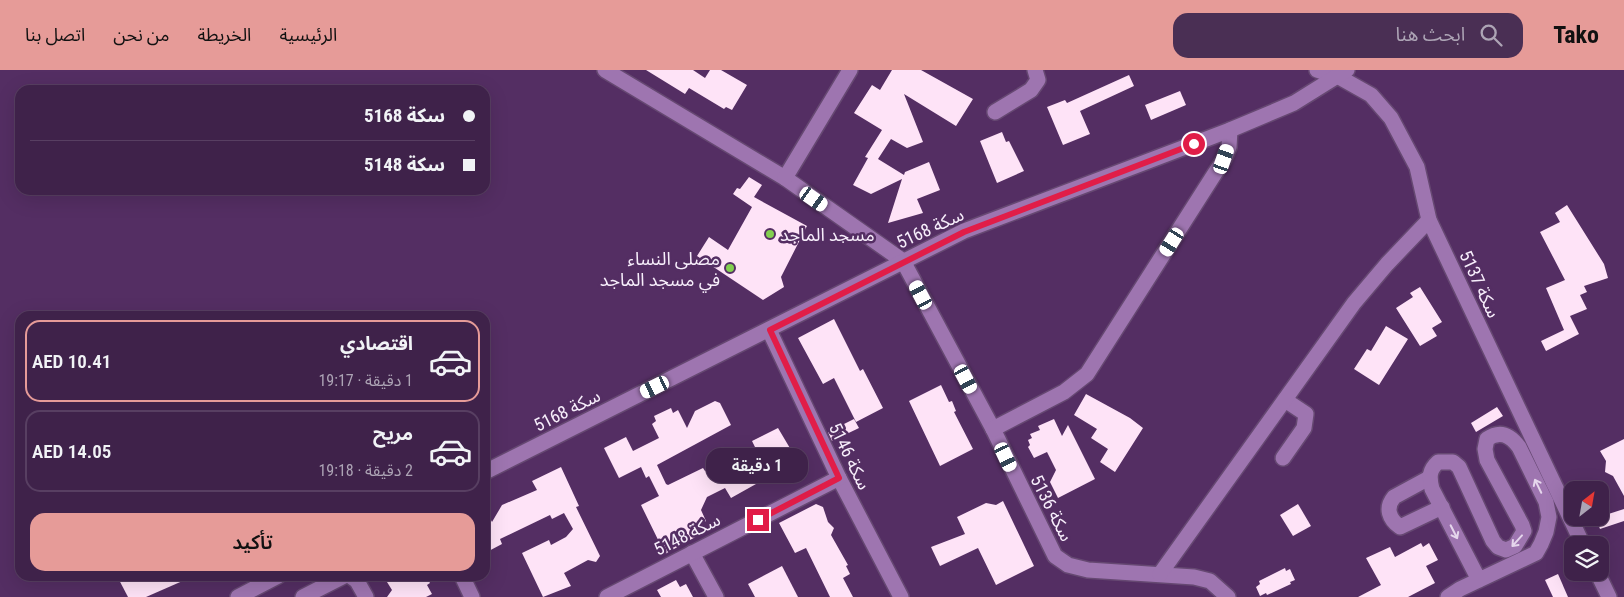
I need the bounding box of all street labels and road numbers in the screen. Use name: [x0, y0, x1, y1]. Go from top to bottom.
street label: سكة 5168: [893, 203, 967, 253]
street label: سكة 5137: [1455, 247, 1505, 321]
street label: سكة 5168: [530, 384, 604, 436]
street label: سكة 5146: [825, 419, 875, 493]
street label: سكة 5136: [1026, 471, 1078, 545]
street label: سكة 5148: [650, 508, 724, 560]

